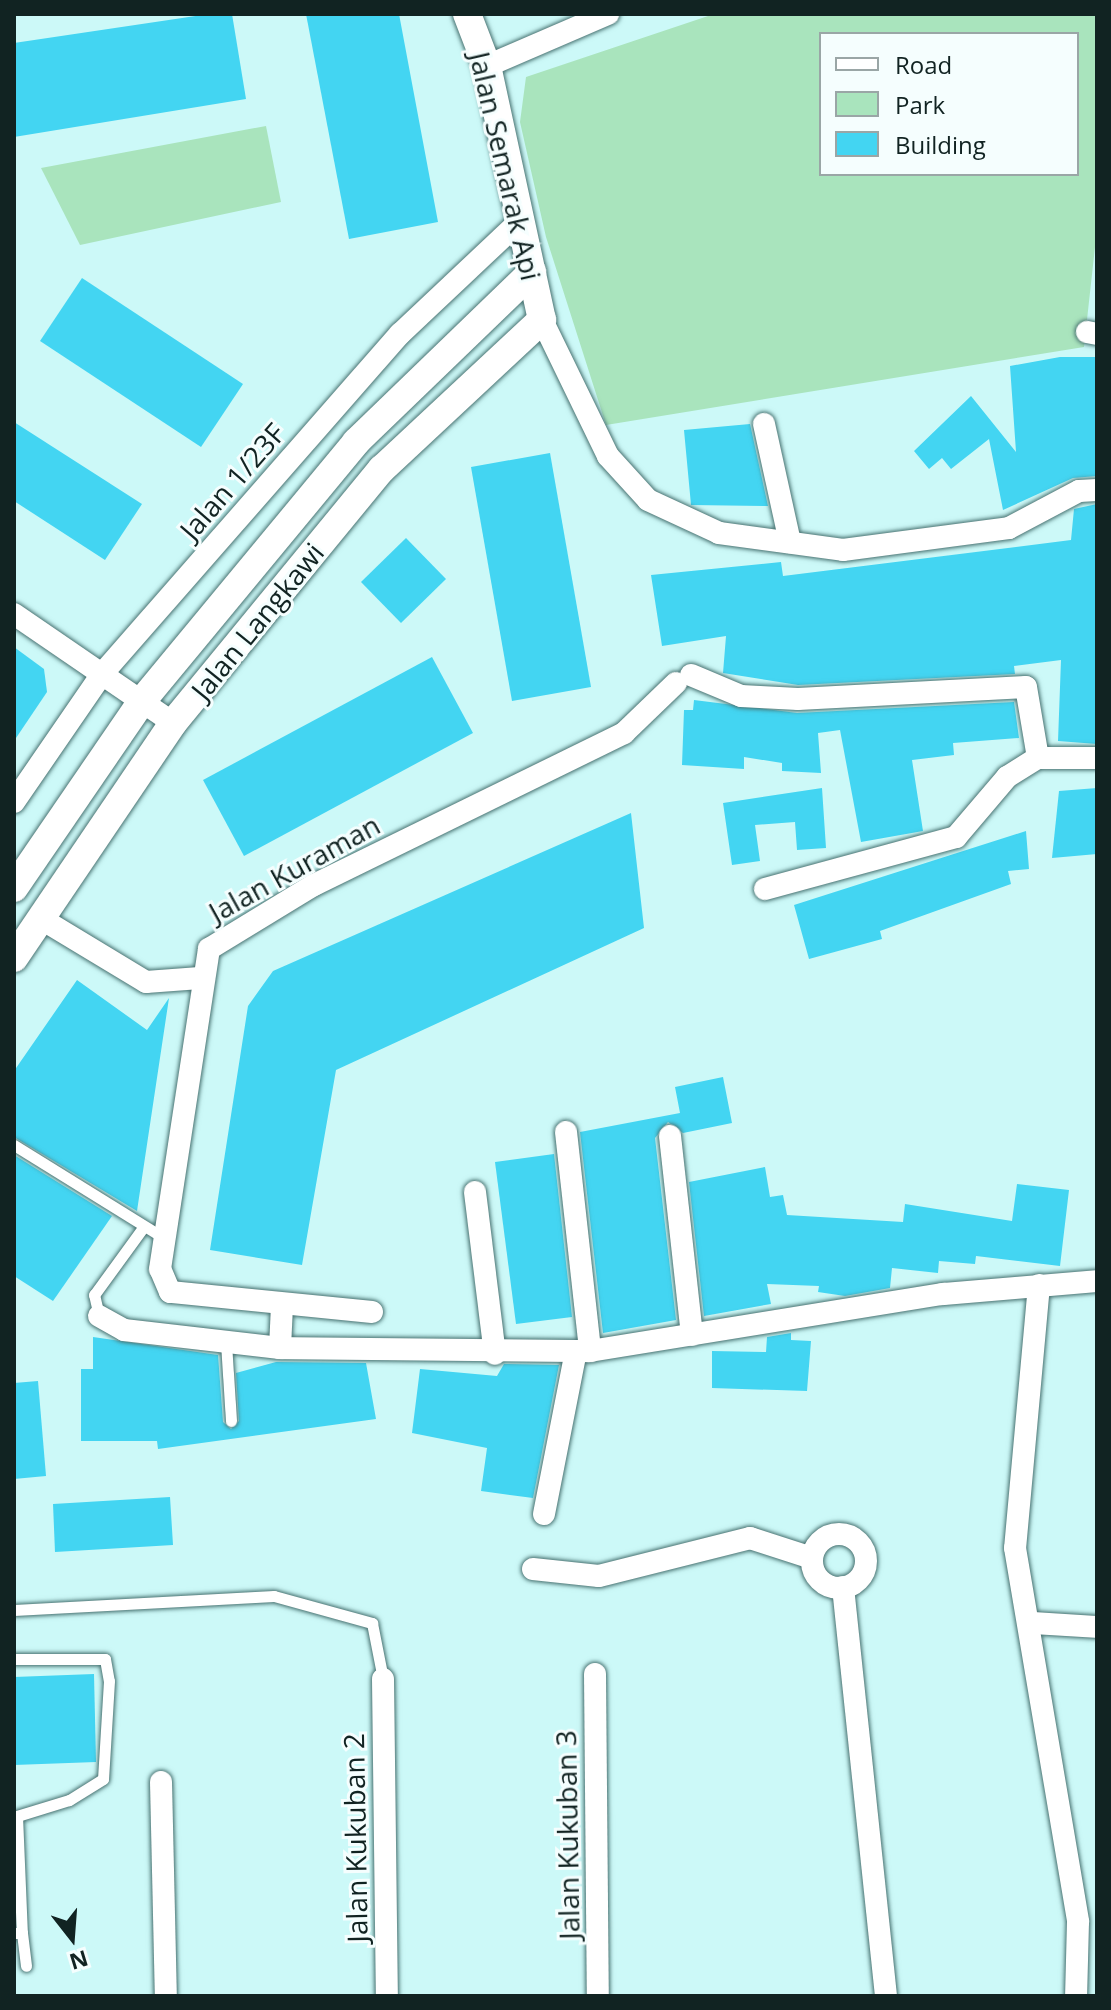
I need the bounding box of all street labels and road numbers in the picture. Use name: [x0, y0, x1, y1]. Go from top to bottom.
street label: Jalan Semarak Api: [463, 48, 549, 284]
street label: Jalan 1/23F: [172, 416, 292, 546]
street label: Jalan Langkawi: [184, 536, 330, 706]
street label: Jalan Kuraman: [203, 807, 385, 929]
street label: Jalan Kukuban 3: [548, 1730, 586, 1940]
street label: Jalan Kukuban 2: [336, 1733, 374, 1943]

